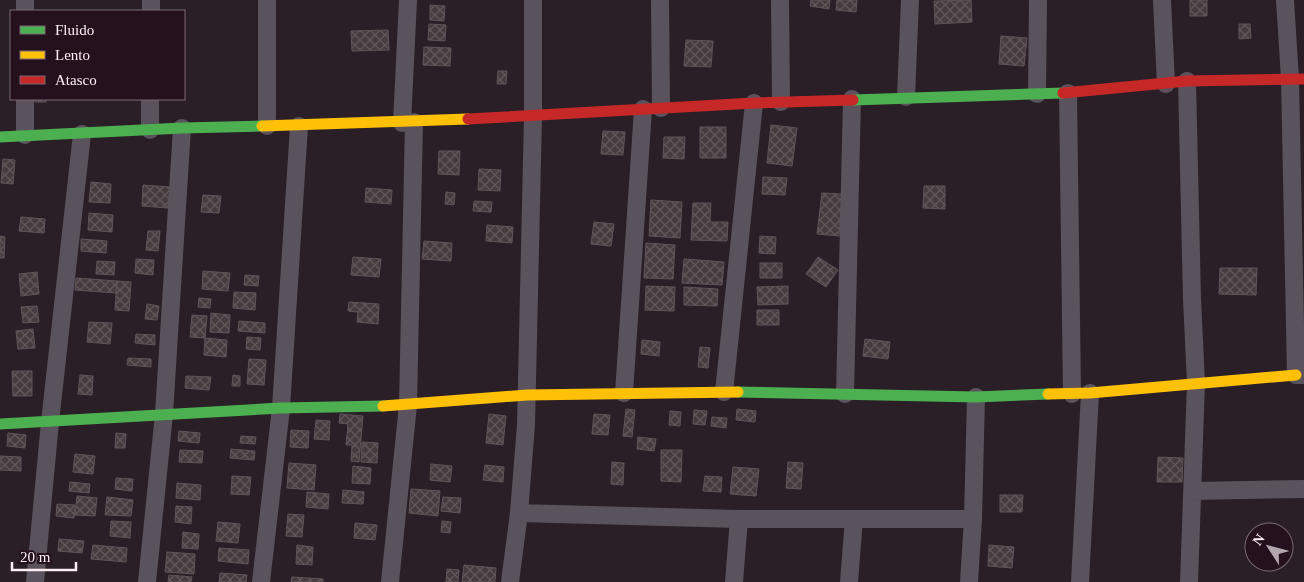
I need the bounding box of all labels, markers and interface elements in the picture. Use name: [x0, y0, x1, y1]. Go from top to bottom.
legend: [10, 10, 185, 100]
text: Fluido: [55, 22, 94, 38]
text: Lento: [55, 47, 90, 63]
text: Atasco: [55, 72, 97, 88]
north arrow: [1244, 522, 1294, 572]
text: N: [1250, 531, 1268, 548]
scale bar: [12, 540, 76, 572]
text: 20 m: [20, 549, 51, 565]

